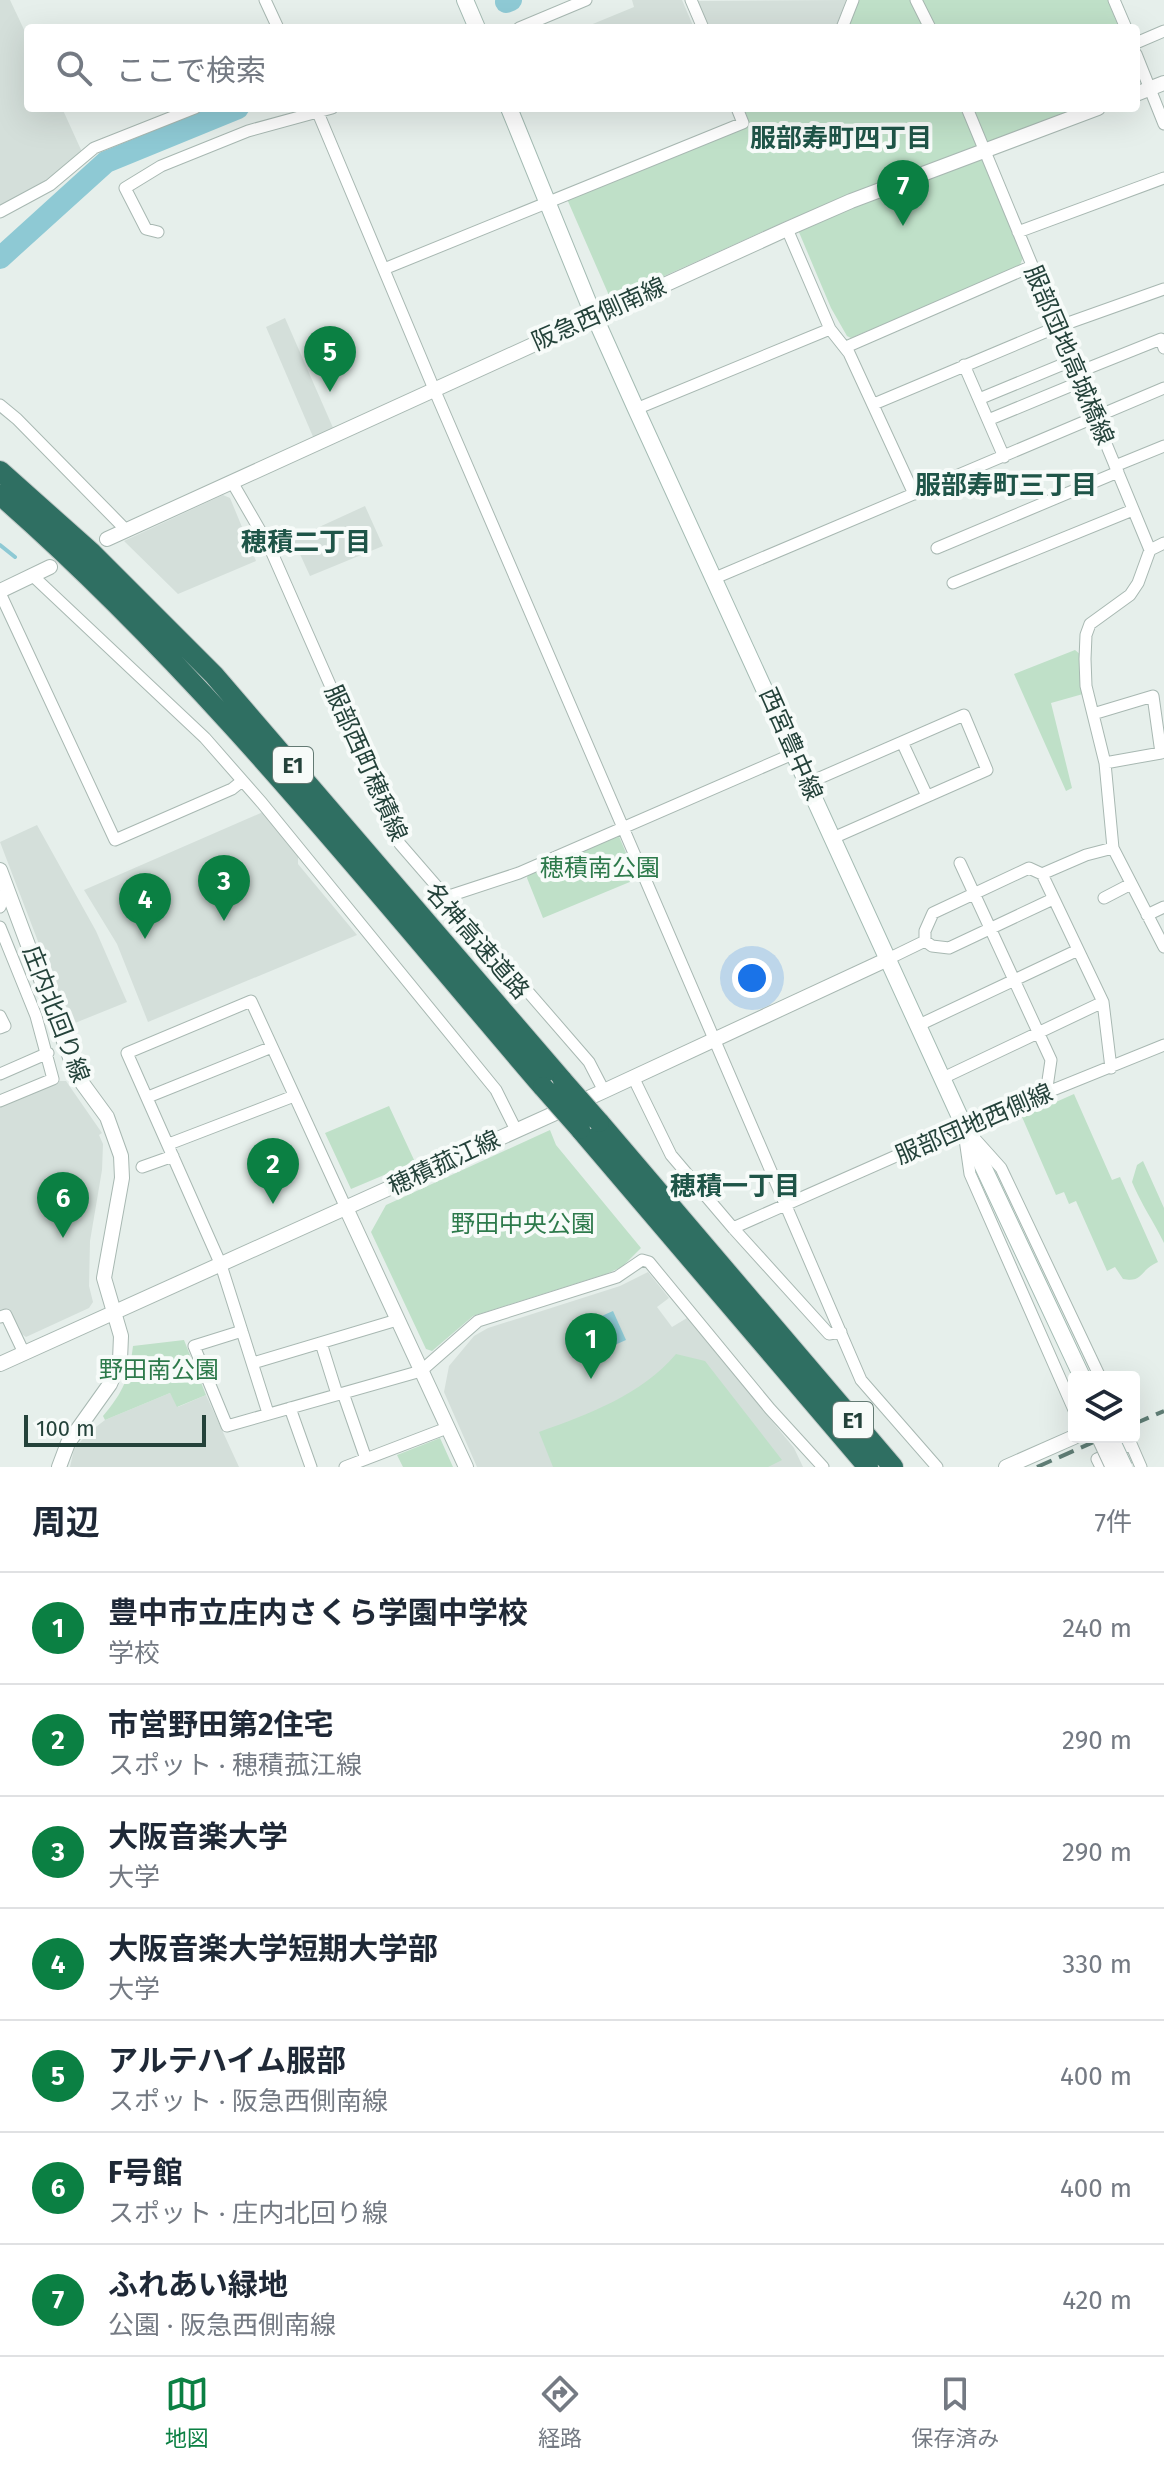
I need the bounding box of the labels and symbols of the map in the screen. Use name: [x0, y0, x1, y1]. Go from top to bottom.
district label: 服部寿町四丁目: [750, 123, 932, 154]
pin: 7: [877, 160, 929, 226]
street label: 服部団地高城橋線: [1019, 261, 1119, 449]
street label: 阪急西側南線: [528, 272, 670, 356]
pin: 5: [304, 326, 356, 392]
district label: 服部寿町三丁目: [915, 470, 1097, 501]
district label: 穂積二丁目: [241, 527, 371, 558]
street label: 服部西町穂積線: [319, 681, 413, 845]
street label: 西宮豊中線: [754, 683, 828, 805]
road number: E1: [273, 747, 313, 783]
park label: 穂積南公園: [540, 854, 660, 882]
pin: 3: [198, 855, 250, 921]
pin: 4: [119, 873, 171, 939]
street label: 名神高速道路: [419, 877, 535, 1005]
street label: 庄内北回り線: [17, 942, 95, 1086]
your location: [732, 958, 772, 998]
street label: 服部団地西側線: [891, 1078, 1057, 1170]
street label: 穂積菰江線: [384, 1125, 504, 1201]
pin: 2: [247, 1138, 299, 1204]
district label: 穂積一丁目: [670, 1171, 800, 1202]
pin: 6: [37, 1172, 89, 1238]
park label: 野田中央公園: [451, 1210, 595, 1238]
pin: 1: [565, 1313, 617, 1379]
park label: 野田南公園: [99, 1356, 219, 1384]
road number: E1: [833, 1402, 873, 1438]
scale bar: [24, 1411, 206, 1447]

